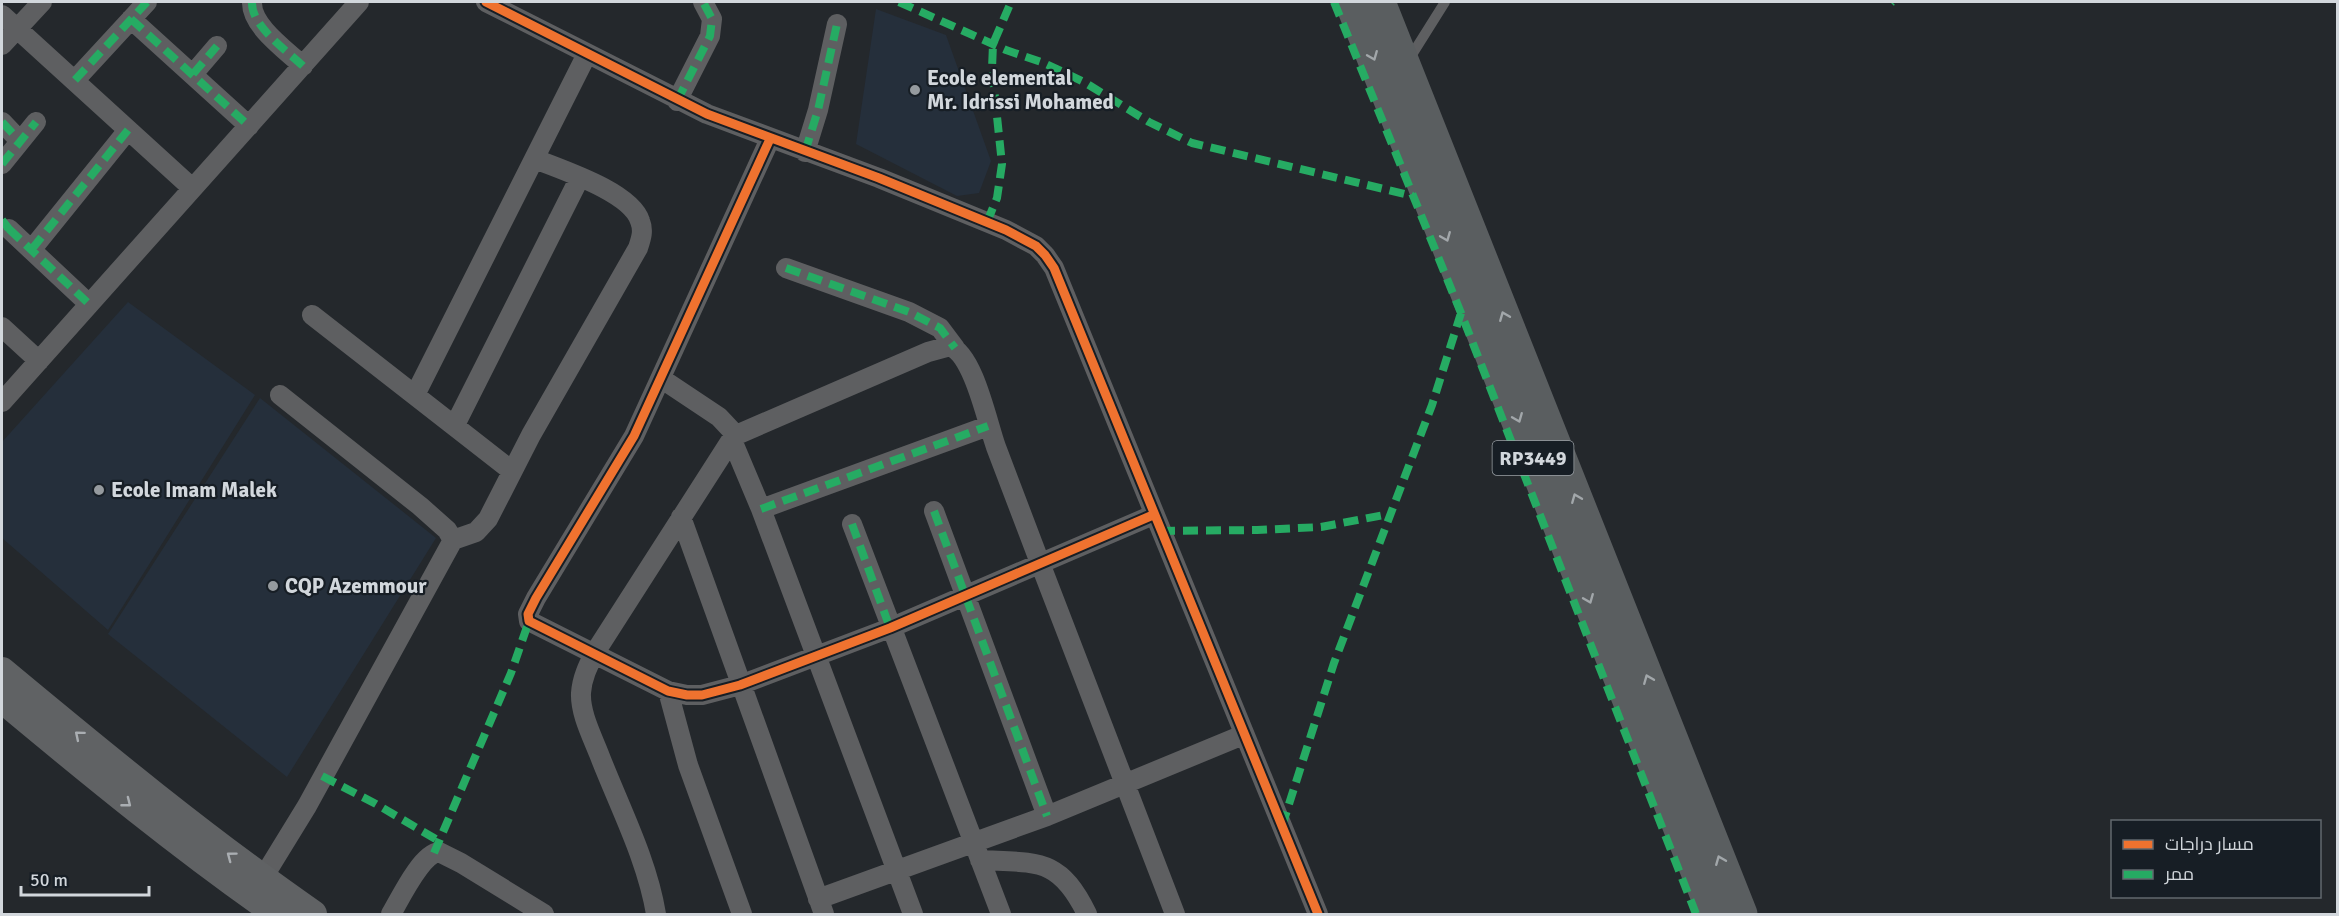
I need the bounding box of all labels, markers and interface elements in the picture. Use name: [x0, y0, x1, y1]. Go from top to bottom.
one-way arrow: [1366, 49, 1378, 60]
place label: Ecole elemental Mr. Idrissi Mohamed: [927, 65, 1114, 115]
marker: Ecole elemental Mr. Idrissi Mohamed: [908, 83, 922, 97]
one-way arrow: [1439, 230, 1451, 241]
one-way arrow: [1499, 312, 1511, 323]
one-way arrow: [1510, 412, 1523, 423]
road number: RP3449: [1492, 441, 1574, 475]
place label: Ecole Imam Malek: [111, 477, 277, 503]
marker: Ecole Imam Malek: [92, 483, 106, 497]
one-way arrow: [1571, 493, 1583, 504]
place label: CQP Azemmour: [285, 573, 427, 599]
marker: CQP Azemmour: [266, 579, 280, 593]
one-way arrow: [1582, 593, 1594, 604]
one-way arrow: [1643, 674, 1655, 685]
one-way arrow: [74, 731, 85, 742]
one-way arrow: [121, 796, 132, 807]
legend: [2111, 820, 2321, 898]
text: مسار دراجات: [2165, 833, 2254, 855]
one-way arrow: [227, 852, 238, 863]
one-way arrow: [1715, 855, 1727, 866]
scale bar: [21, 859, 148, 897]
text: ممر: [2164, 863, 2194, 885]
text: 50 m: [30, 869, 68, 891]

